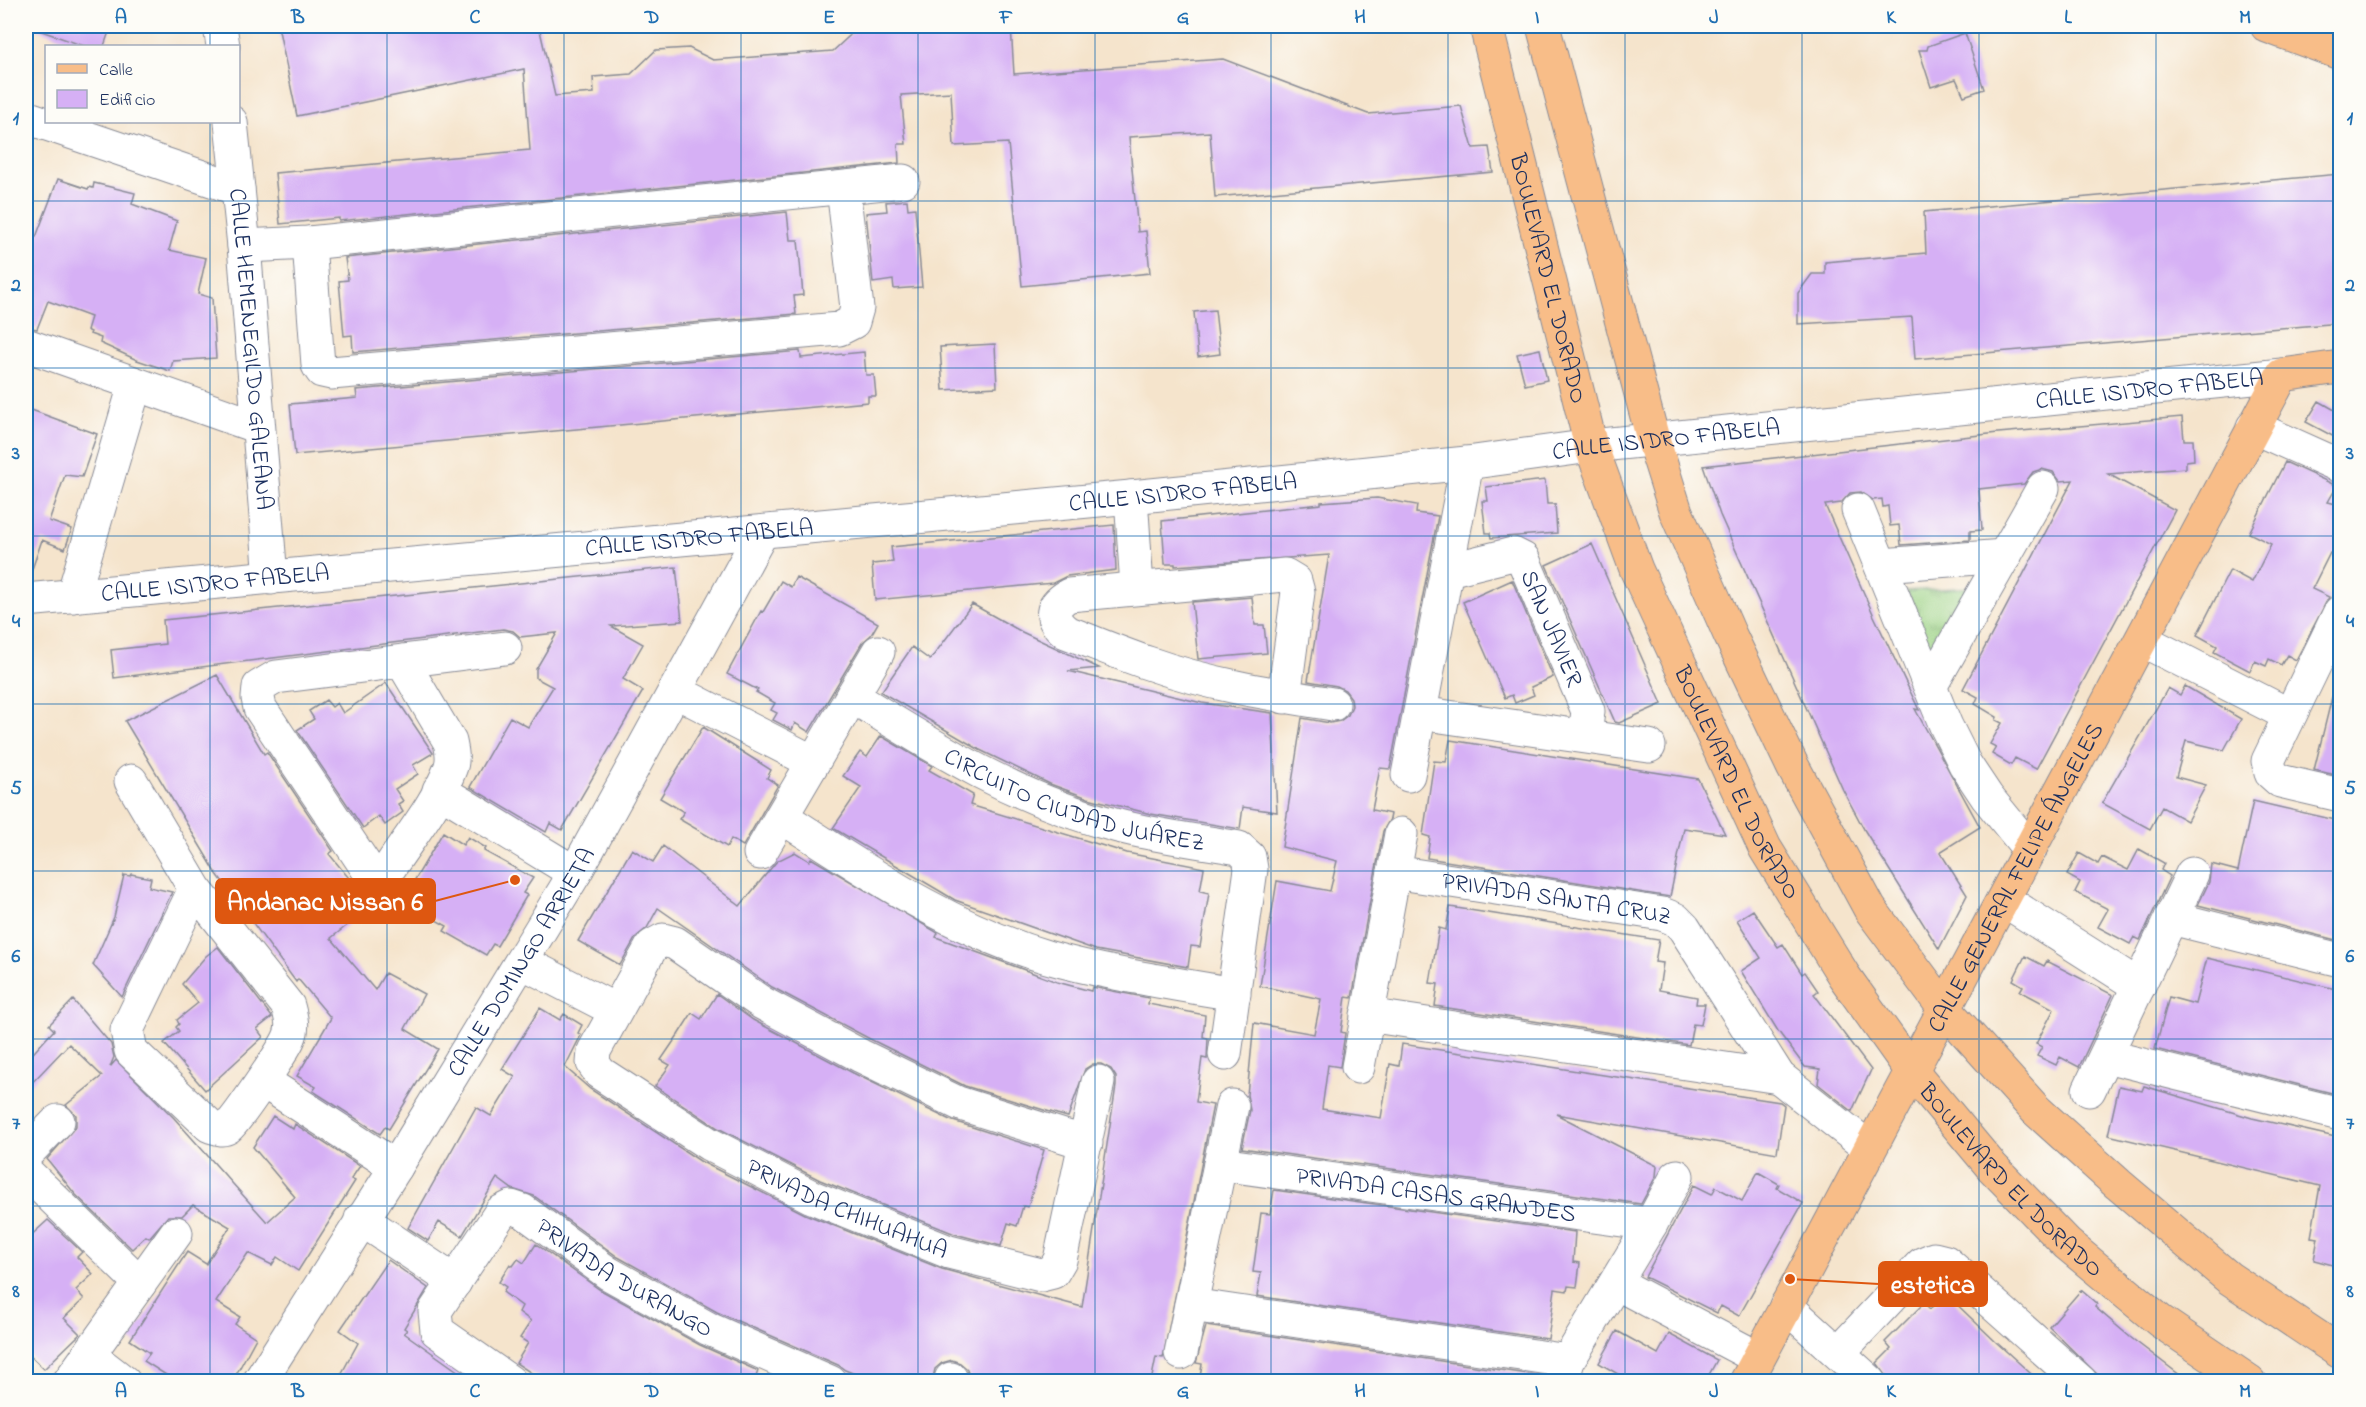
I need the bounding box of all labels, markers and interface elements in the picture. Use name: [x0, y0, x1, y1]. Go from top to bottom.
text: A: [115, 4, 127, 33]
text: B: [290, 4, 305, 33]
text: C: [470, 4, 481, 33]
text: D: [644, 4, 659, 33]
text: E: [823, 4, 835, 33]
text: F: [999, 4, 1013, 33]
text: G: [1177, 4, 1190, 33]
text: H: [1354, 4, 1366, 33]
text: I: [1535, 4, 1540, 33]
text: J: [1709, 4, 1719, 33]
text: K: [1886, 4, 1897, 33]
text: L: [2064, 4, 2072, 33]
text: M: [2239, 4, 2251, 33]
legend: [45, 45, 240, 123]
text: Calle: [99, 58, 134, 84]
text: Edificio: [99, 88, 155, 114]
text: 1: [13, 105, 20, 134]
text: 1: [2347, 105, 2354, 134]
street label: BOULEVARD EL DORADO: [1498, 149, 1595, 407]
street label: CALLE HEMENEGILDO GALEANA: [218, 187, 280, 511]
text: 2: [10, 272, 21, 301]
text: 2: [2344, 272, 2355, 301]
street label: CALLE ISIDRO FABELA: [2034, 362, 2265, 420]
street label: CALLE ISIDRO FABELA: [1550, 412, 1782, 471]
text: 3: [11, 440, 20, 469]
text: 3: [2345, 440, 2354, 469]
street label: CALLE ISIDRO FABELA: [1067, 465, 1299, 523]
street label: CALLE ISIDRO FABELA: [584, 512, 815, 568]
street label: CALLE ISIDRO FABELA: [100, 557, 331, 613]
street label: SAN JAVIER: [1510, 565, 1591, 693]
text: 4: [12, 608, 21, 637]
text: 4: [2346, 608, 2355, 637]
street label: BOULEVARD EL DORADO: [1663, 660, 1808, 907]
street label: CALLE GENERAL FELIPE ÁNGELES: [1920, 717, 2114, 1040]
street label: CIRCUITO CIUDAD JUÁREZ: [937, 740, 1207, 862]
text: 5: [10, 775, 22, 804]
text: 5: [2344, 775, 2356, 804]
street label: CALLE DOMINGO ARRIETA: [440, 842, 606, 1084]
street label: PRIVADA SANTA CRUZ: [1439, 865, 1677, 936]
callout: Andanac Nissan 6: [216, 879, 435, 923]
text: Andanac Nissan 6: [227, 885, 423, 923]
text: 6: [12, 943, 21, 972]
text: 6: [2346, 943, 2355, 972]
street label: BOULEVARD EL DORADO: [1908, 1075, 2110, 1287]
text: 7: [12, 1110, 21, 1139]
text: 7: [2346, 1110, 2355, 1139]
street label: PRIVADA CHIHUAHUA: [740, 1151, 952, 1270]
street label: PRIVADA CASAS GRANDES: [1293, 1160, 1578, 1233]
street label: PRIVADA DURANGO: [528, 1211, 719, 1348]
callout: estetica: [1879, 1262, 1987, 1306]
text: estetica: [1891, 1268, 1975, 1306]
text: 8: [11, 1278, 20, 1307]
text: 8: [2345, 1278, 2354, 1307]
text: A: [115, 1378, 127, 1407]
text: B: [290, 1378, 305, 1407]
text: C: [470, 1378, 481, 1407]
text: D: [644, 1378, 659, 1407]
text: E: [823, 1378, 835, 1407]
text: F: [999, 1378, 1013, 1407]
text: G: [1177, 1378, 1190, 1407]
text: H: [1354, 1378, 1366, 1407]
text: I: [1535, 1378, 1540, 1407]
text: J: [1709, 1378, 1719, 1407]
text: K: [1886, 1378, 1897, 1407]
text: L: [2064, 1378, 2072, 1407]
text: M: [2239, 1378, 2251, 1407]

